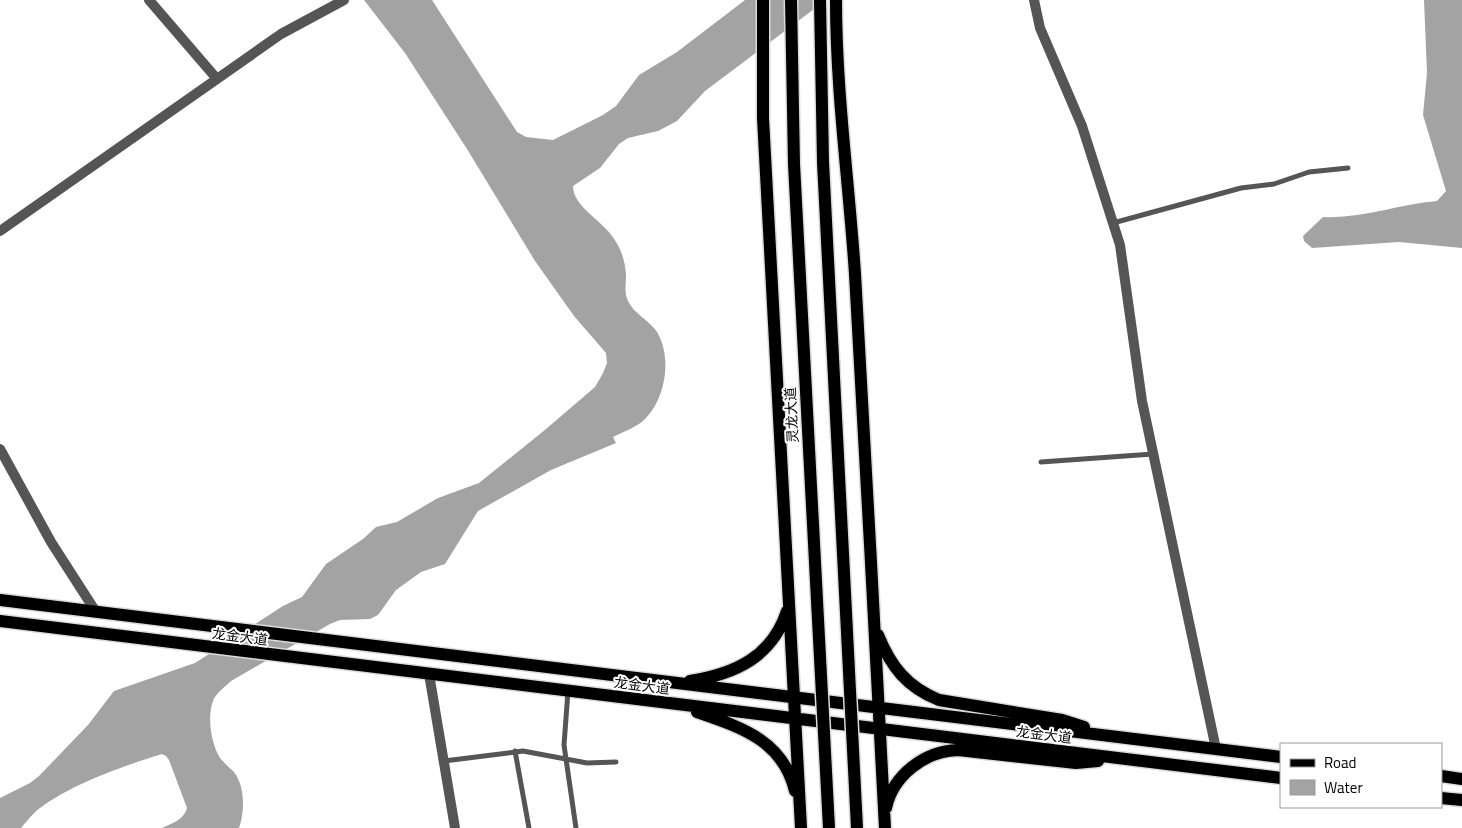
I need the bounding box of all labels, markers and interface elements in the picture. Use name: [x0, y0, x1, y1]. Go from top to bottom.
street label: 灵龙大道: [779, 386, 803, 444]
street label: 龙金大道: [211, 622, 269, 650]
street label: 龙金大道: [613, 671, 671, 699]
street label: 龙金大道: [1015, 720, 1073, 748]
legend: [1280, 743, 1442, 808]
text: Road: [1324, 751, 1356, 774]
text: Water: [1324, 776, 1363, 799]

